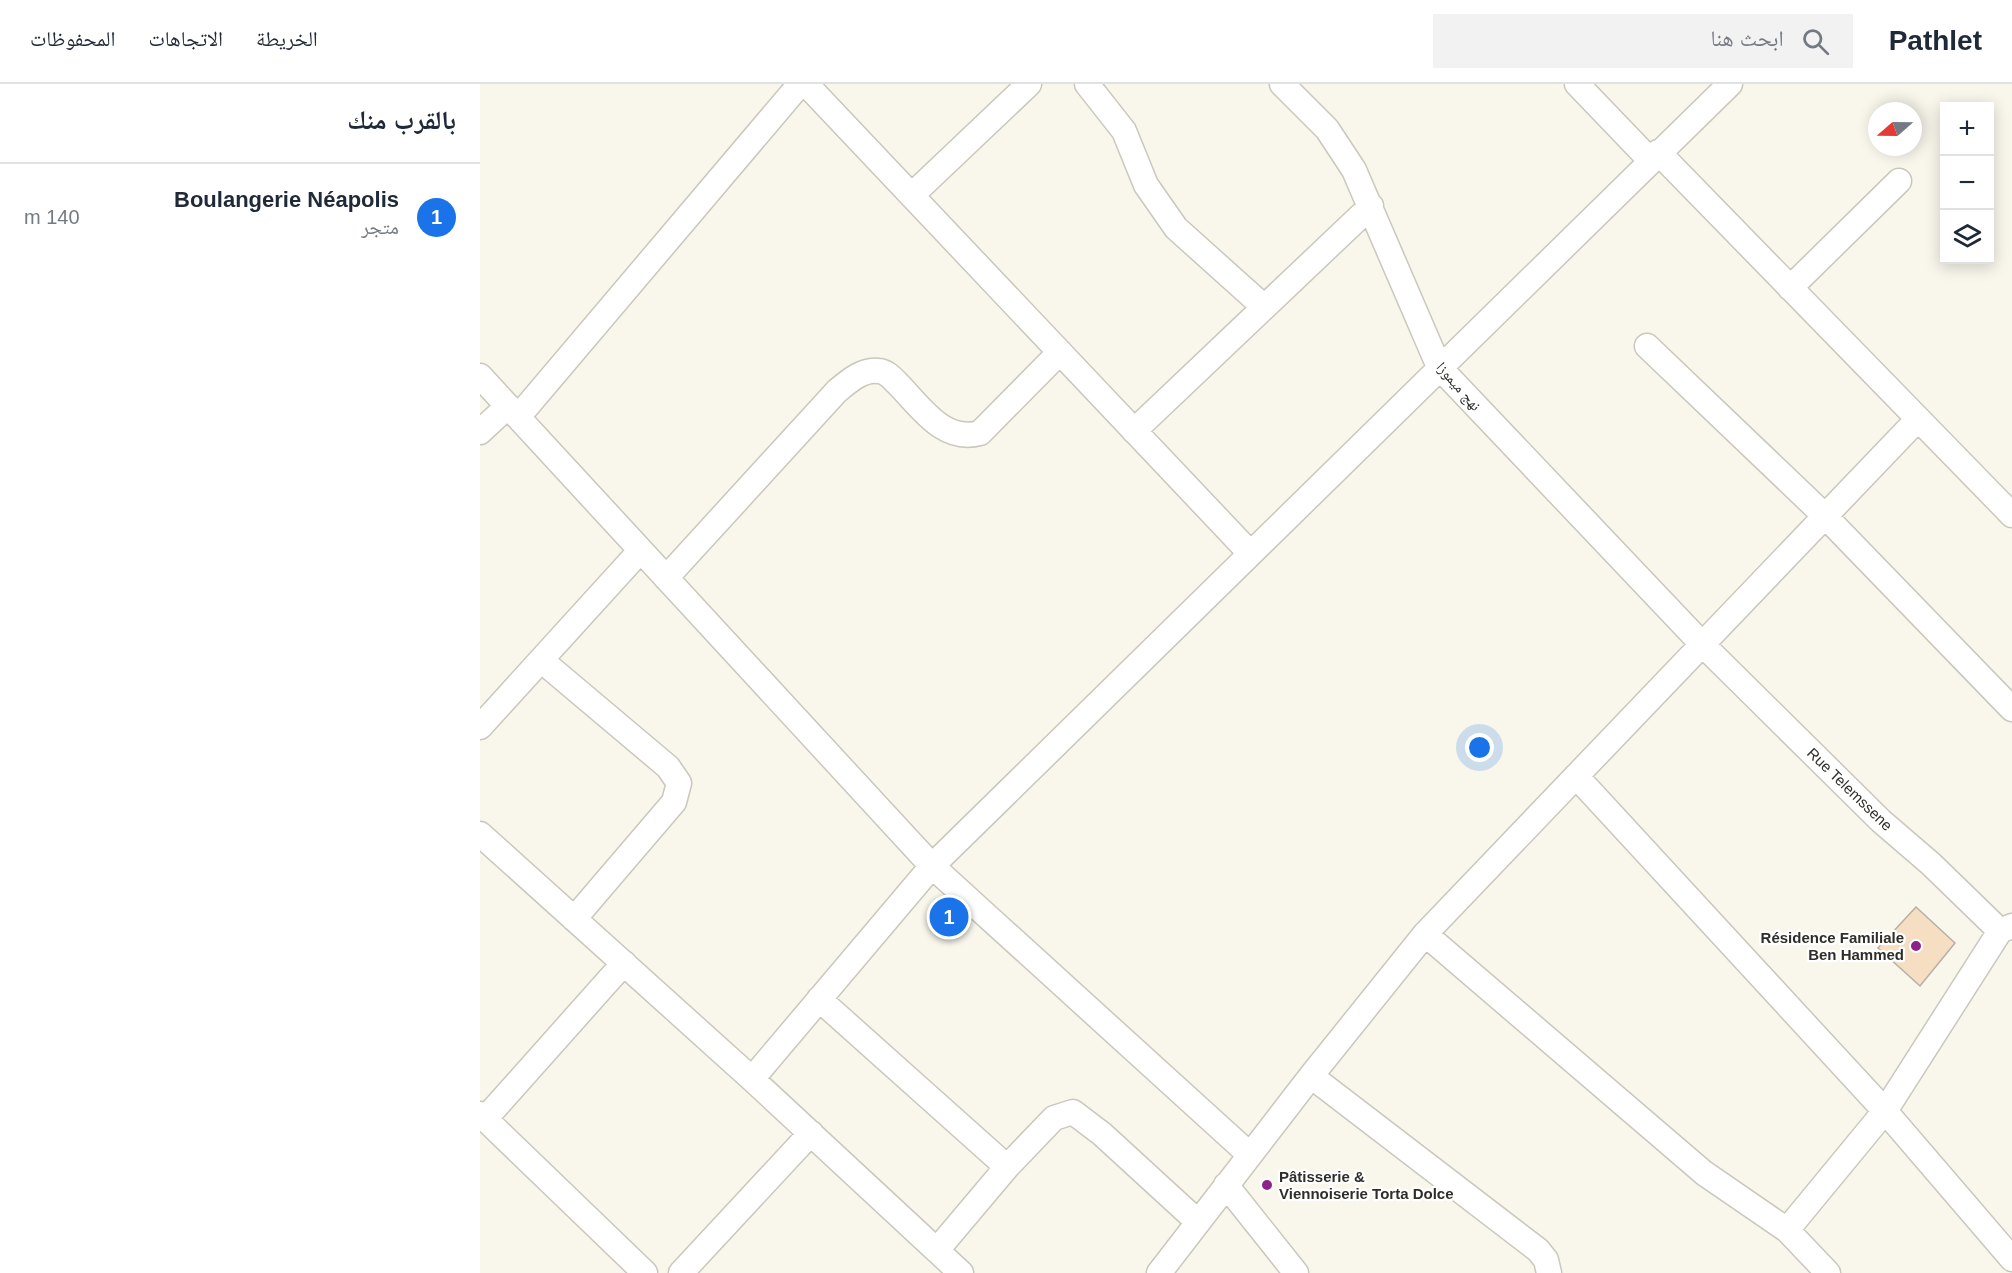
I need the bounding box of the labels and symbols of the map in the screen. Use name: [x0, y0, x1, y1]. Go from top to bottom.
north arrow: [1868, 102, 1922, 156]
street label: نهج ميموزا: [1432, 358, 1485, 415]
your location: [1465, 733, 1494, 762]
street label: Rue Telemssene: [1804, 744, 1896, 834]
pin: 1: [930, 894, 968, 940]
place label: Résidence Familiale Ben Hammed: [1761, 929, 1904, 963]
marker: Résidence Familiale Ben Hammed: [1909, 939, 1923, 953]
place label: Pâtisserie & Viennoiserie Torta Dolce: [1279, 1168, 1454, 1202]
marker: Pâtisserie & Viennoiserie Torta Dolce: [1260, 1178, 1274, 1192]

